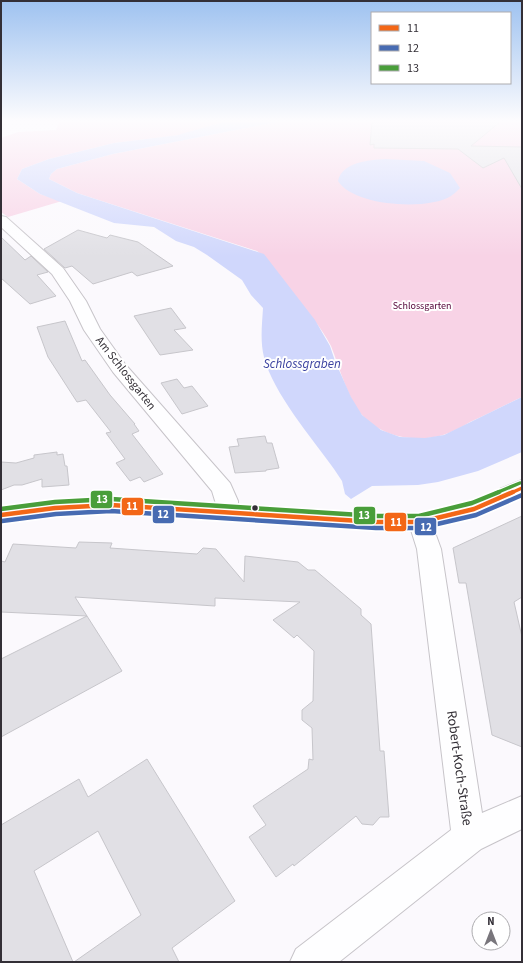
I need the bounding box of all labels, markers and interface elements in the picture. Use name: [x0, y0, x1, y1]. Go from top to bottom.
legend: [371, 12, 511, 84]
text: 11: [407, 20, 419, 37]
text: 12: [407, 40, 419, 57]
text: 13: [407, 60, 419, 77]
park label: Schlossgarten: [393, 299, 451, 313]
street label: Am Schlossgarten: [91, 333, 160, 414]
water label: Schlossgraben: [263, 355, 341, 373]
line badge: 13: [90, 490, 113, 509]
text: 13: [96, 492, 108, 507]
line badge: 11: [121, 497, 144, 516]
text: 11: [126, 499, 138, 514]
unlabelled marker: [250, 503, 260, 513]
line badge: 12: [152, 505, 175, 524]
line badge: 13: [353, 506, 376, 525]
text: 12: [157, 507, 169, 522]
text: 13: [358, 508, 370, 523]
line badge: 11: [384, 512, 407, 532]
text: 11: [390, 515, 402, 530]
line badge: 12: [414, 517, 437, 536]
text: 12: [420, 520, 432, 535]
street label: Robert-Koch-Straße: [441, 709, 477, 827]
north arrow: [471, 911, 511, 951]
text: N: [487, 914, 495, 929]

